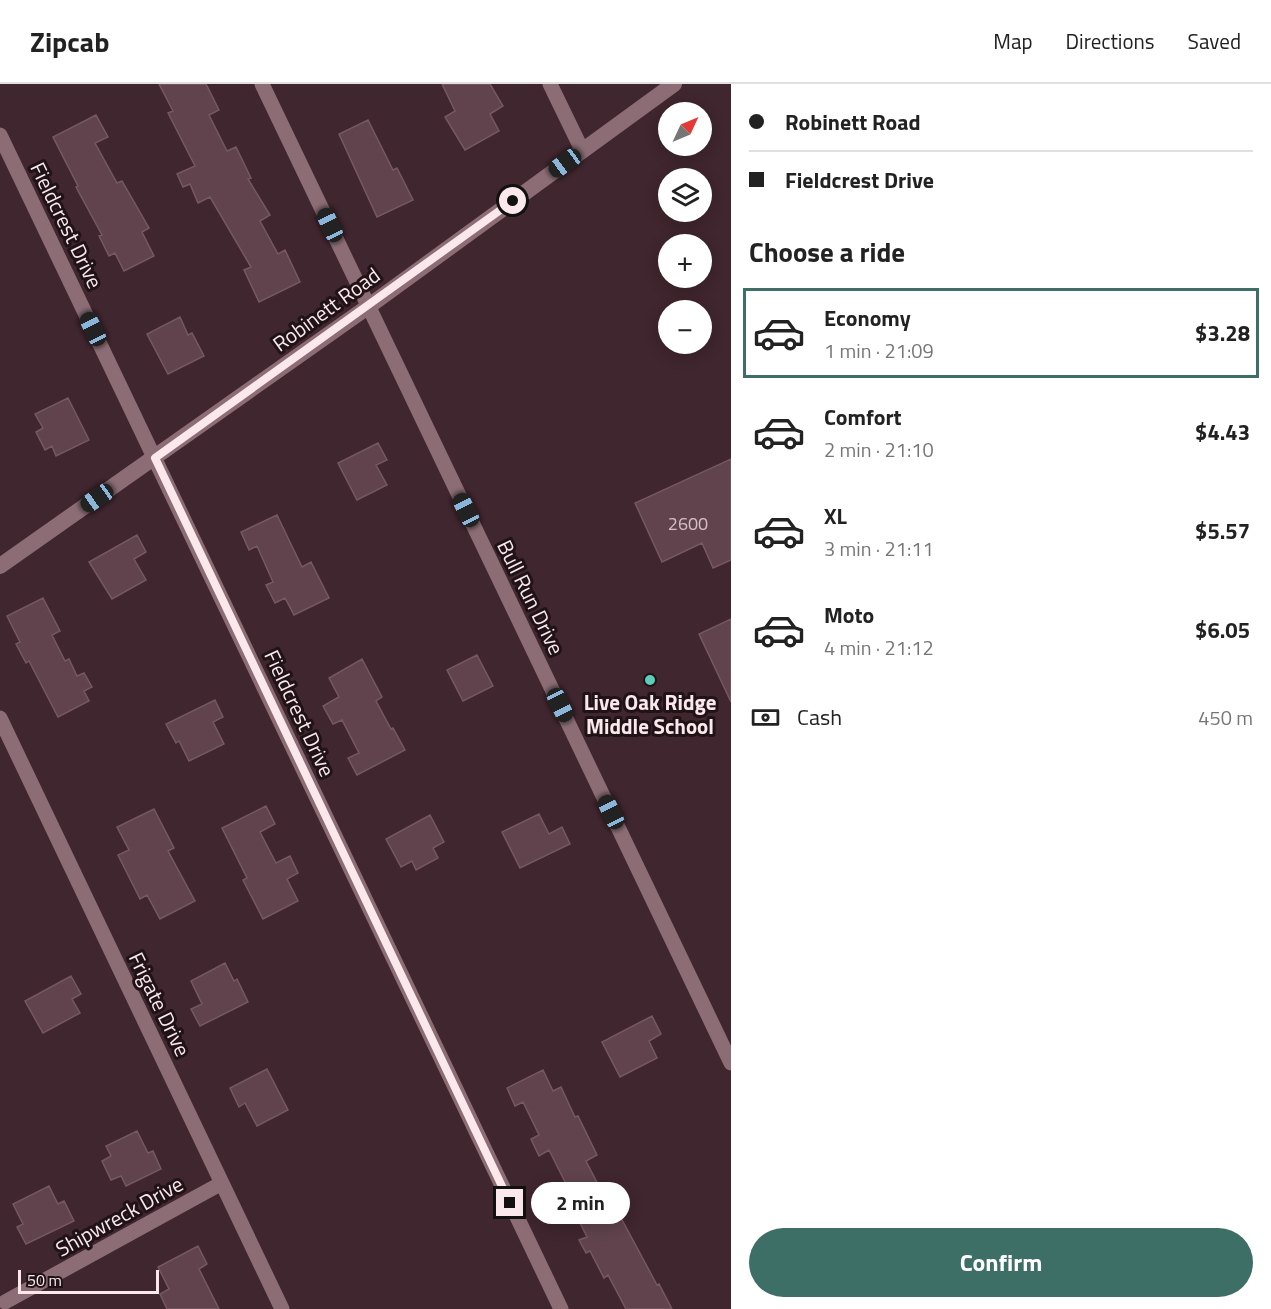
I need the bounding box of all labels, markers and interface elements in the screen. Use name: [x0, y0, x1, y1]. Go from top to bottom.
text: Zipcab: [30, 20, 109, 63]
text: Map: [993, 25, 1033, 57]
text: Directions: [1066, 25, 1155, 57]
text: Saved: [1188, 25, 1241, 57]
north arrow: [658, 102, 712, 156]
map controls: [658, 102, 712, 354]
text: Robinett Road: [785, 105, 921, 139]
car: [545, 145, 585, 181]
street label: Fieldcrest Drive: [23, 157, 111, 293]
text: Fieldcrest Drive: [785, 163, 934, 197]
button: layers: [658, 168, 712, 222]
route start: [499, 187, 526, 214]
car: [314, 205, 346, 245]
text: Choose a ride: [749, 231, 905, 272]
button: +: [658, 234, 712, 288]
street label: Robinett Road: [266, 259, 386, 359]
button: −: [658, 300, 712, 354]
text: Economy: [824, 301, 911, 335]
icon: car: [752, 306, 806, 360]
car: [77, 309, 109, 349]
text: $3.28: [1195, 316, 1250, 350]
text: 1 min · 21:09: [824, 335, 934, 366]
text: Comfort: [824, 400, 902, 434]
icon: car: [752, 405, 806, 459]
text: $4.43: [1195, 415, 1250, 449]
text: 2 min · 21:10: [824, 434, 934, 465]
car: [77, 480, 117, 516]
car: [450, 490, 482, 530]
text: XL: [824, 499, 847, 533]
icon: car: [752, 504, 806, 558]
house number: 2600: [668, 510, 708, 537]
text: $5.57: [1195, 514, 1250, 548]
text: 3 min · 21:11: [824, 533, 934, 564]
street label: Bull Run Drive: [489, 534, 573, 660]
text: Moto: [824, 598, 874, 632]
icon: car: [752, 603, 806, 657]
text: $6.05: [1195, 613, 1250, 647]
text: 4 min · 21:12: [824, 632, 934, 663]
street label: Fieldcrest Drive: [257, 644, 343, 782]
marker: Live Oak Ridge Middle School: [643, 673, 657, 687]
car: [544, 685, 576, 725]
place label: Live Oak Ridge Middle School: [584, 686, 716, 742]
text: Cash: [797, 700, 842, 734]
icon: cash: [749, 701, 782, 734]
text: 450 m: [1198, 702, 1253, 733]
car: [595, 792, 627, 832]
street label: Frigate Drive: [121, 947, 199, 1061]
street label: Shipwreck Drive: [49, 1168, 189, 1264]
callout: 2 min: [531, 1182, 630, 1224]
text: 2 min: [556, 1187, 605, 1218]
route end: [496, 1189, 523, 1216]
button: Confirm: [749, 1228, 1253, 1297]
scale bar: [18, 1267, 159, 1294]
text: 50 m: [27, 1268, 62, 1292]

